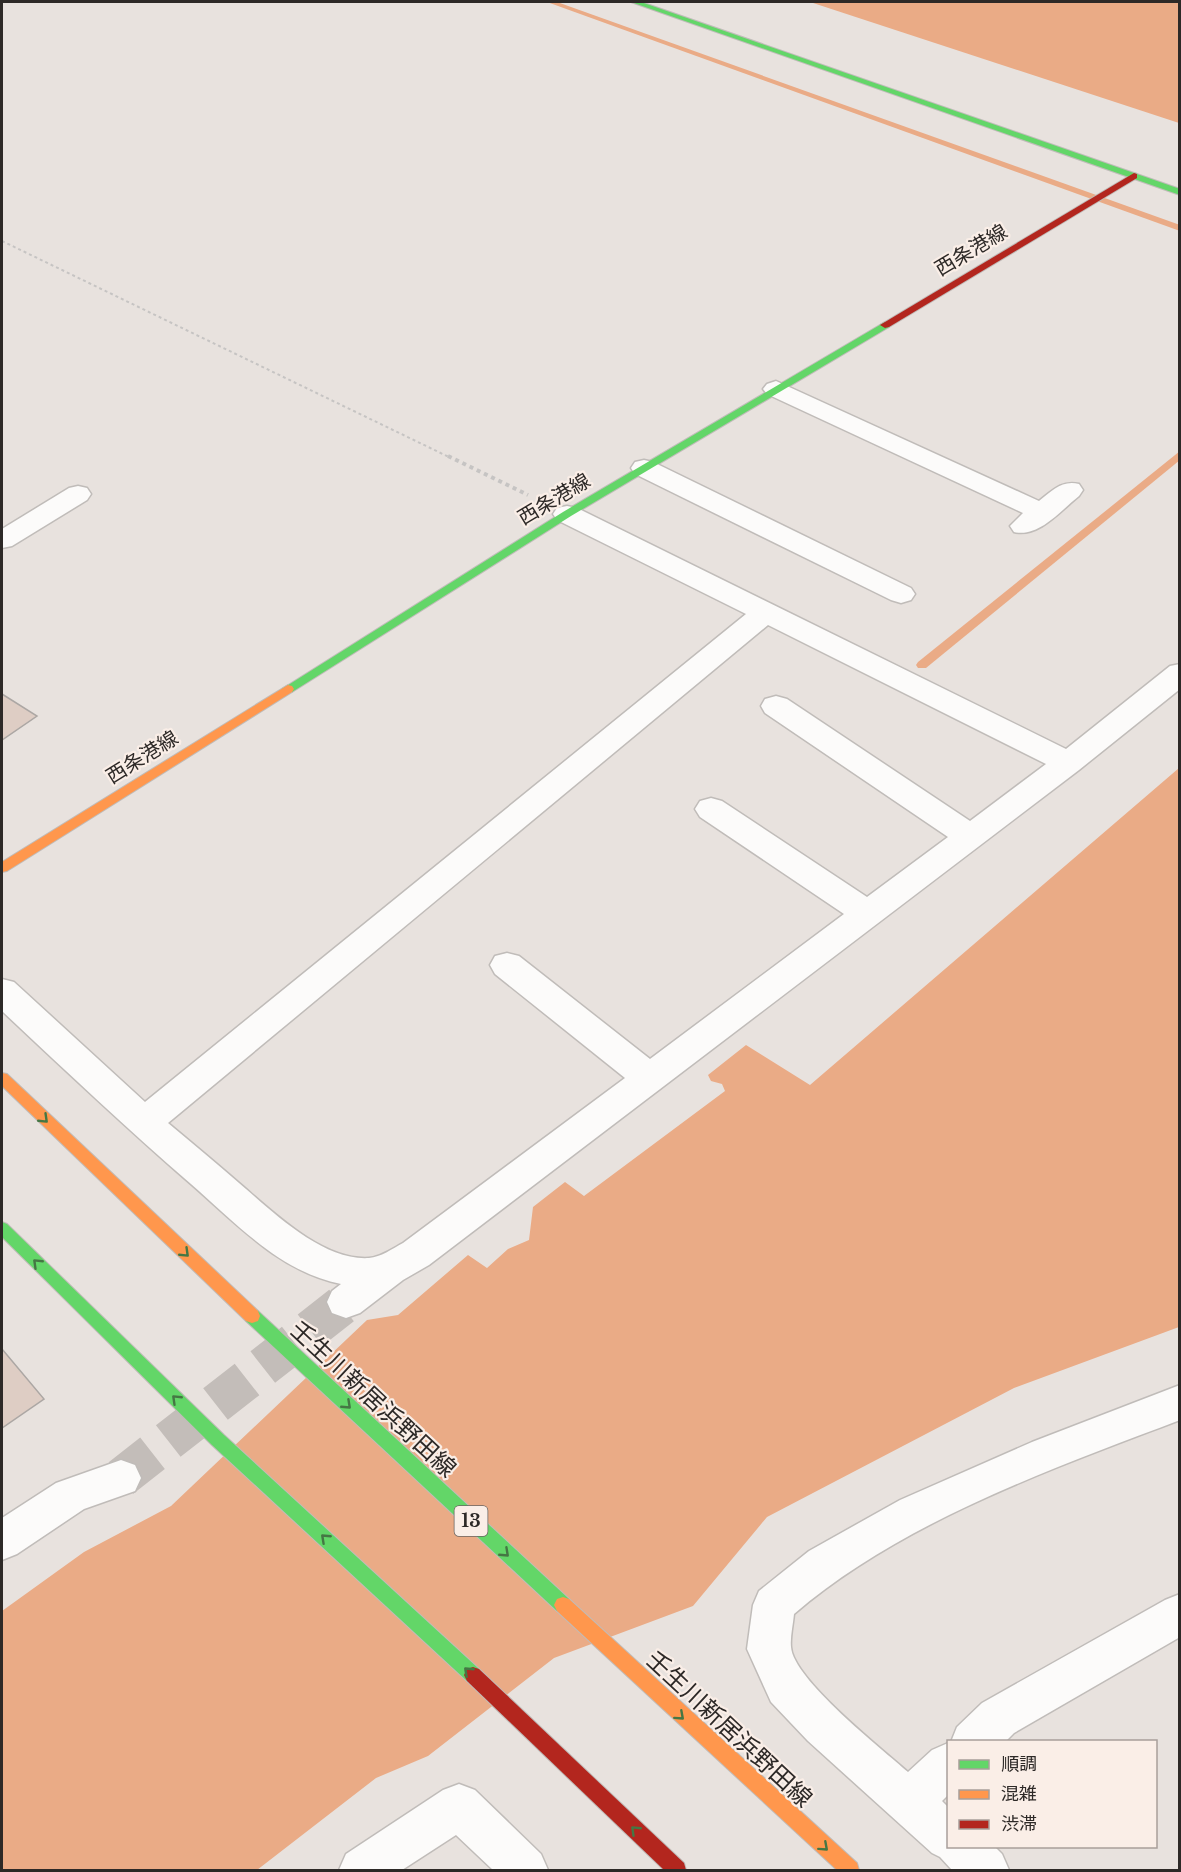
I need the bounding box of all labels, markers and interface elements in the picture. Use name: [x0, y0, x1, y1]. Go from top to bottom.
street label: 西条港線: [931, 219, 1011, 281]
street label: 西条港線: [514, 468, 594, 530]
street label: 西条港線: [102, 726, 182, 788]
one-way arrow: [37, 1111, 48, 1122]
one-way arrow: [179, 1246, 189, 1257]
one-way arrow: [33, 1259, 44, 1270]
street label: 壬生川新居浜野田線: [284, 1314, 462, 1483]
one-way arrow: [173, 1395, 183, 1406]
one-way arrow: [340, 1398, 350, 1409]
road number: 13: [454, 1506, 488, 1536]
one-way arrow: [321, 1535, 332, 1546]
one-way arrow: [497, 1545, 508, 1556]
street label: 壬生川新居浜野田線: [640, 1644, 818, 1813]
one-way arrow: [465, 1667, 476, 1678]
one-way arrow: [673, 1708, 684, 1719]
legend: [947, 1740, 1157, 1848]
text: 順調: [1001, 1753, 1037, 1775]
text: 混雑: [1001, 1783, 1037, 1805]
text: 渋滞: [1001, 1813, 1037, 1835]
one-way arrow: [631, 1826, 642, 1837]
one-way arrow: [817, 1840, 828, 1851]

